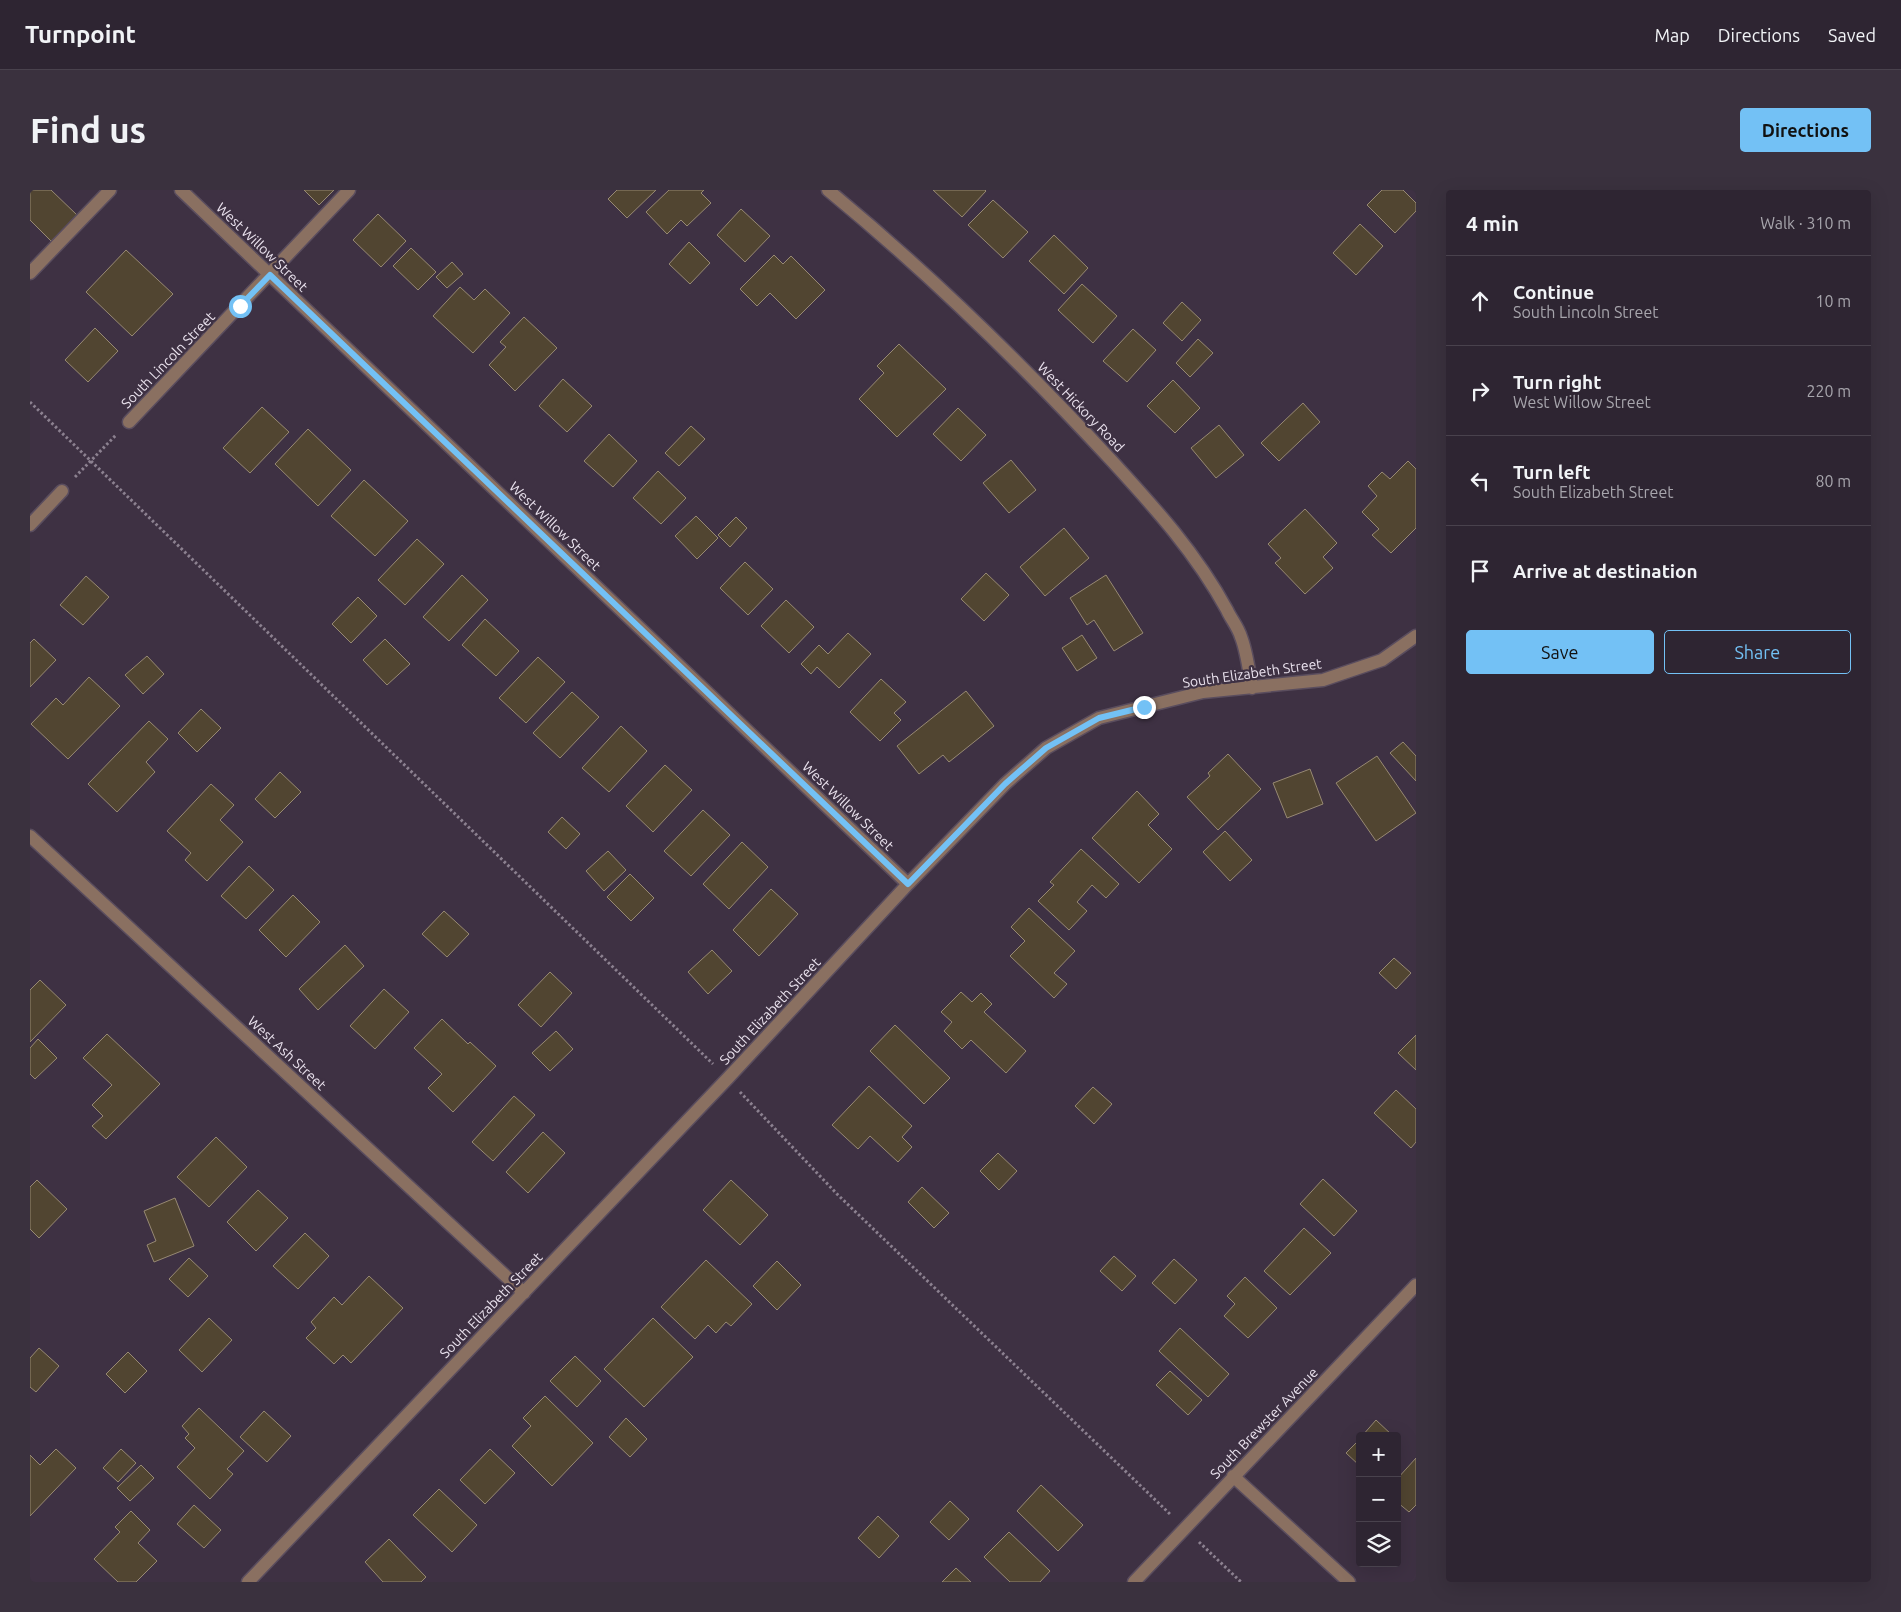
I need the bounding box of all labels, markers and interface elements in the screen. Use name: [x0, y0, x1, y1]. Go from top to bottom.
text: Turnpoint: [25, 21, 136, 48]
text: Map: [1654, 25, 1690, 45]
text: Directions: [1718, 25, 1800, 45]
text: Saved: [1828, 25, 1876, 45]
button: Directions: [1740, 108, 1871, 152]
text: Find us: [30, 110, 146, 150]
street label: West Willow Street: [213, 199, 311, 295]
text: 4 min: [1466, 211, 1519, 235]
text: Walk · 310 m: [1760, 214, 1851, 232]
text: Continue: [1513, 281, 1594, 303]
icon: ahead: [1466, 287, 1494, 315]
text: 10 m: [1815, 292, 1851, 310]
route start: [229, 295, 252, 318]
text: South Lincoln Street: [1513, 303, 1659, 321]
street label: South Lincoln Street: [118, 308, 218, 411]
street label: West Hickory Road: [1034, 359, 1128, 455]
text: Turn right: [1513, 371, 1601, 393]
icon: right: [1466, 377, 1494, 405]
text: 220 m: [1806, 382, 1851, 400]
text: West Willow Street: [1513, 393, 1651, 411]
text: Turn left: [1513, 461, 1591, 483]
icon: left: [1466, 467, 1494, 495]
text: 80 m: [1815, 472, 1851, 490]
street label: West Willow Street: [506, 478, 604, 574]
text: South Elizabeth Street: [1513, 483, 1674, 501]
icon: arrive: [1466, 557, 1494, 585]
text: Arrive at destination: [1513, 560, 1698, 582]
button: Save: [1466, 630, 1654, 674]
button: Share: [1664, 630, 1851, 674]
street label: South Elizabeth Street: [1181, 655, 1323, 691]
route end: [1133, 696, 1156, 719]
street label: West Willow Street: [799, 758, 897, 854]
street label: South Elizabeth Street: [716, 954, 824, 1068]
street label: West Ash Street: [245, 1013, 330, 1094]
street label: South Elizabeth Street: [436, 1249, 546, 1361]
street label: South Brewster Avenue: [1207, 1364, 1321, 1482]
map controls: [1356, 1432, 1401, 1567]
button: +: [1356, 1432, 1401, 1477]
button: −: [1356, 1477, 1401, 1522]
button: layers: [1356, 1522, 1401, 1567]

